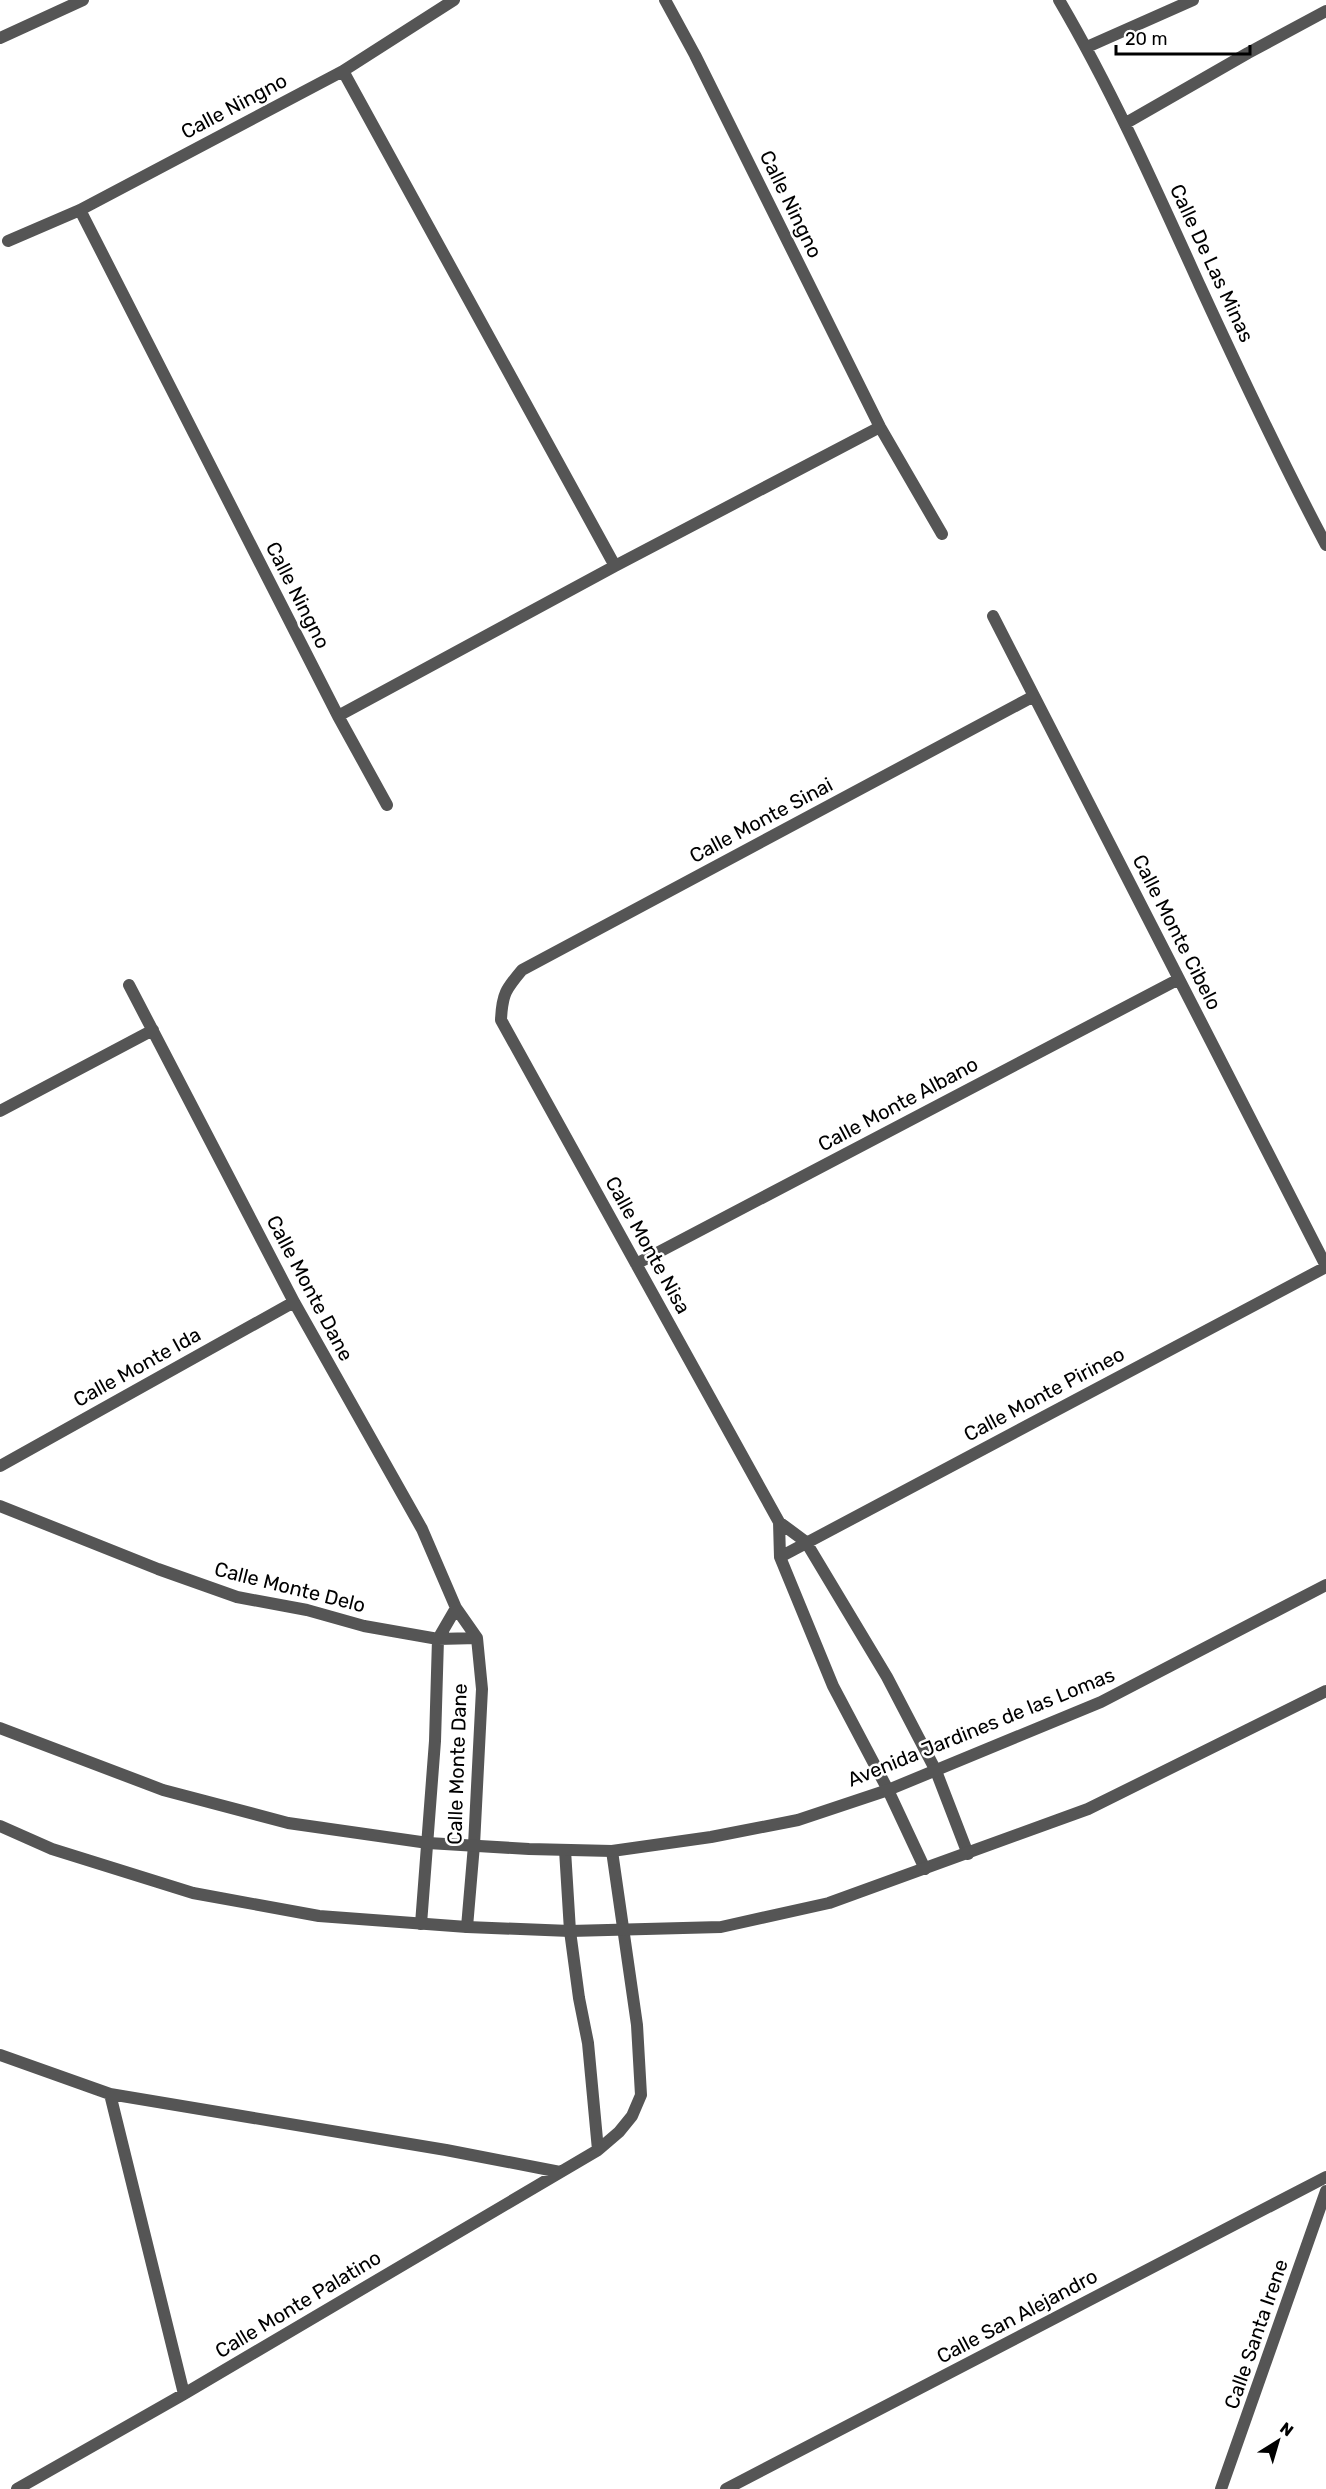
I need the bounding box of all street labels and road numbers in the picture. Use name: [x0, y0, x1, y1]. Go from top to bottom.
street label: Calle Ningno: [177, 68, 291, 144]
street label: Calle Ningno: [755, 146, 827, 262]
street label: Calle De Las Minas: [1165, 180, 1259, 346]
street label: Calle Ningno: [261, 538, 335, 652]
street label: Calle Monte Sinai: [685, 772, 837, 868]
street label: Calle Monte Cibelo: [1127, 850, 1227, 1014]
street label: Calle Monte Albano: [814, 1052, 982, 1156]
street label: Calle Monte Nisa: [600, 1172, 696, 1318]
street label: Calle Monte Dane: [261, 1211, 359, 1365]
street label: Calle Monte Ida: [69, 1322, 205, 1412]
street label: Calle Monte Pirineo: [960, 1342, 1128, 1446]
street label: Calle Monte Delo: [212, 1557, 368, 1617]
street label: Avenida Jardines de las Lomas: [844, 1662, 1118, 1792]
street label: Calle Monte Dane: [442, 1683, 472, 1845]
street label: Calle Monte Palatino: [211, 2245, 385, 2363]
street label: Calle Santa Irene: [1219, 2256, 1293, 2412]
street label: Calle San Alejandro: [933, 2263, 1101, 2369]

